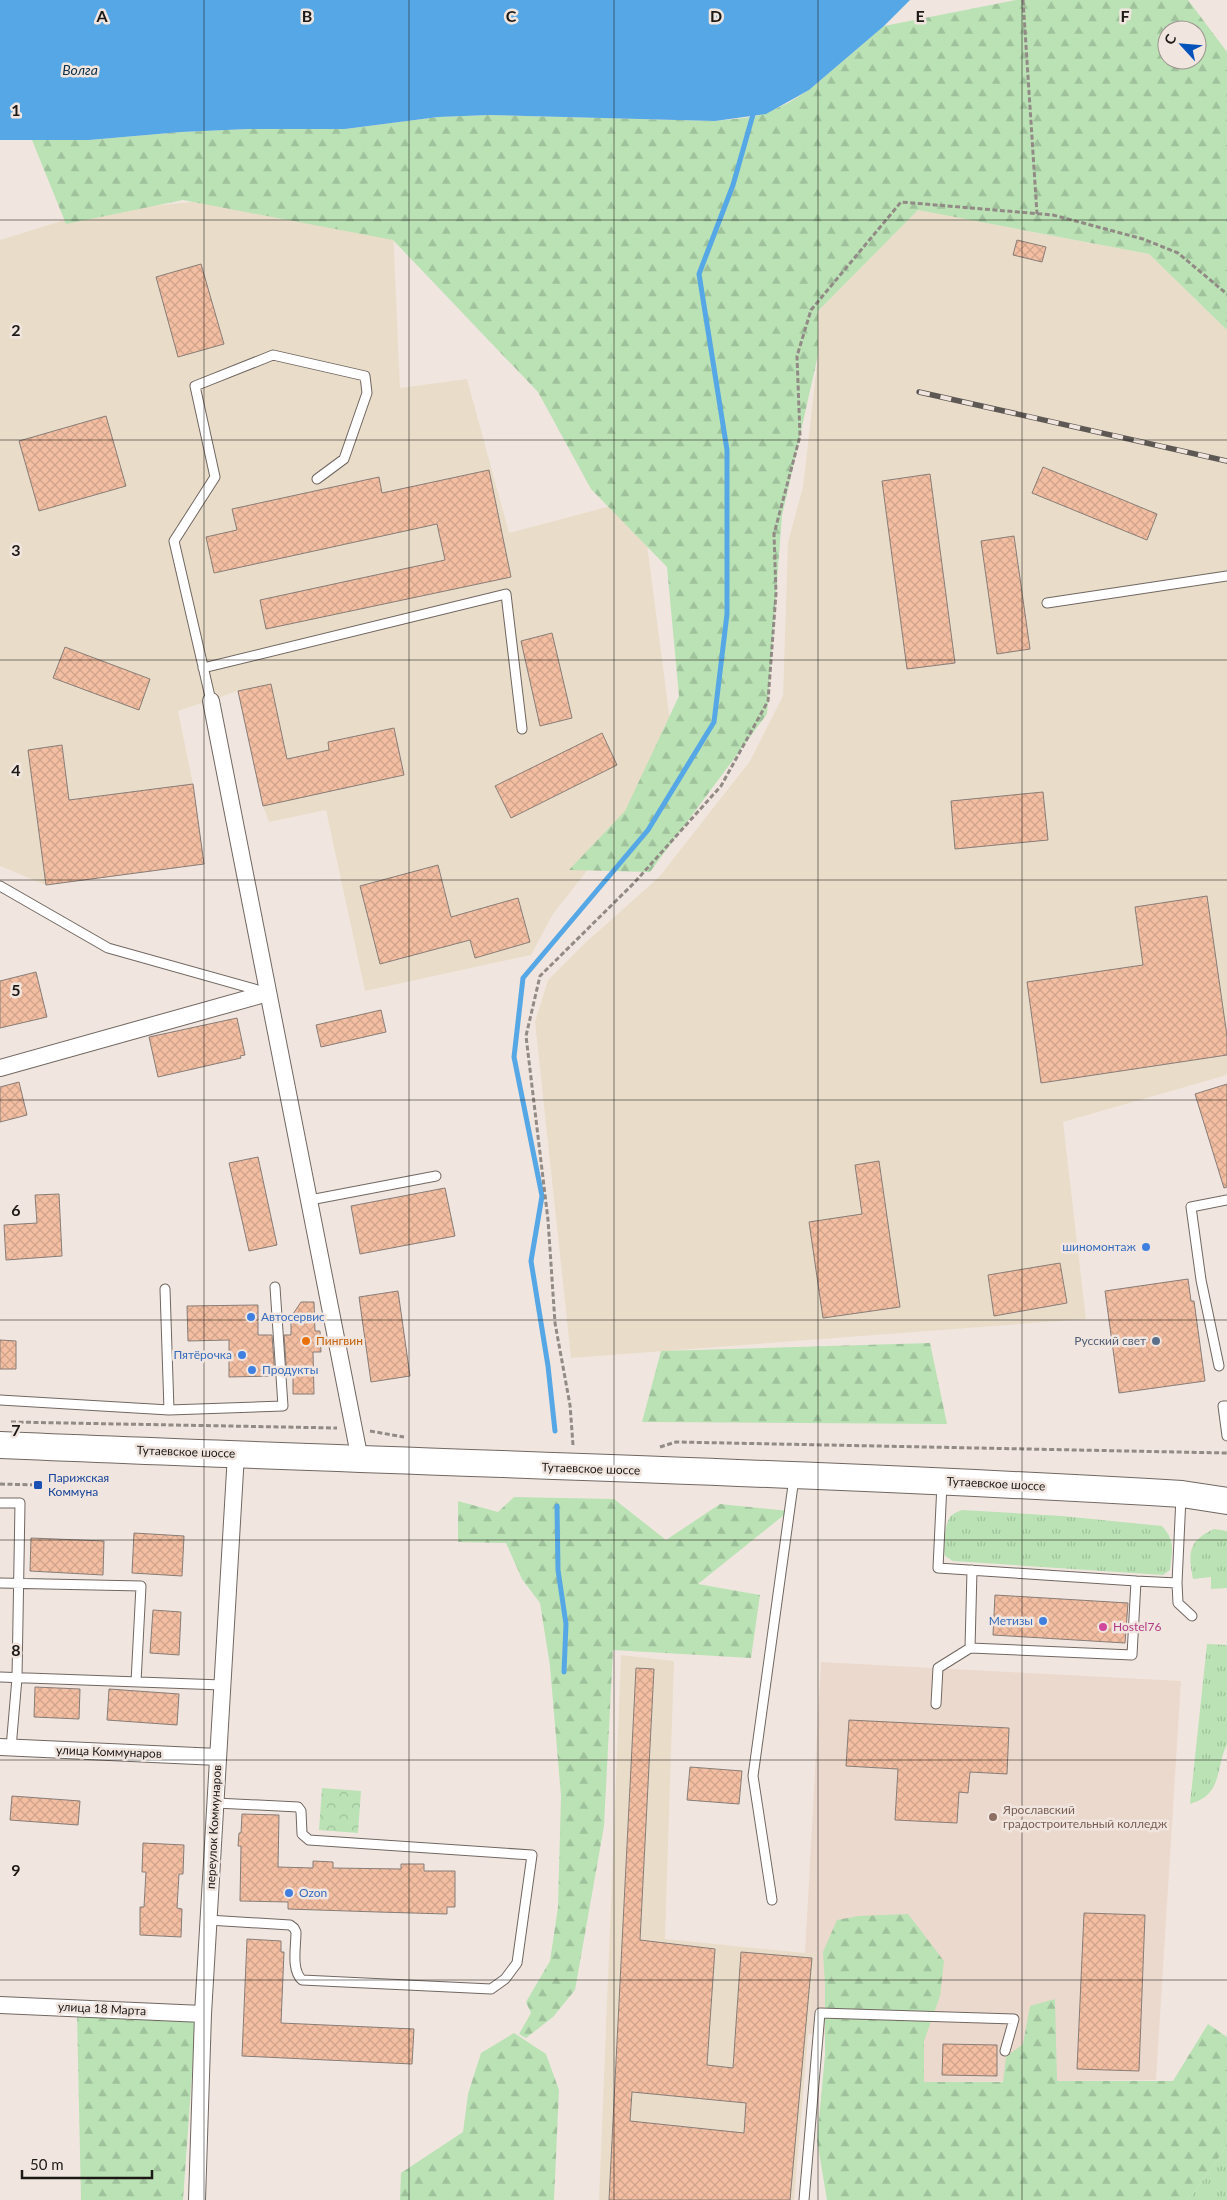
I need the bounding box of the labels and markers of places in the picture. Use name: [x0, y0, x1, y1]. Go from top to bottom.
place label: шиномонтаж: [1062, 1239, 1137, 1254]
marker: шиномонтаж: [1140, 1241, 1152, 1253]
place label: Автосервис: [261, 1309, 325, 1324]
marker: Автосервис: [245, 1311, 257, 1323]
place label: Пингвин: [316, 1333, 363, 1348]
place label: Русский свет: [1074, 1333, 1146, 1348]
marker: Пингвин: [300, 1335, 312, 1347]
marker: Русский свет: [1150, 1335, 1162, 1347]
place label: Пятёрочка: [173, 1347, 232, 1362]
marker: Пятёрочка: [236, 1349, 248, 1361]
place label: Продукты: [262, 1362, 318, 1377]
marker: Продукты: [246, 1364, 258, 1376]
place label: Парижская Коммуна: [48, 1470, 109, 1499]
marker: Парижская Коммуна: [32, 1479, 44, 1491]
place label: Метизы: [989, 1613, 1033, 1628]
marker: Метизы: [1037, 1615, 1049, 1627]
place label: Hostel76: [1113, 1619, 1161, 1634]
marker: Hostel76: [1097, 1621, 1109, 1633]
place label: Ярославский градостроительный колледж: [1002, 1802, 1168, 1831]
marker: Ярославский градостроительный колледж: [987, 1811, 999, 1823]
place label: Ozon: [299, 1885, 327, 1900]
marker: Ozon: [283, 1887, 295, 1899]

